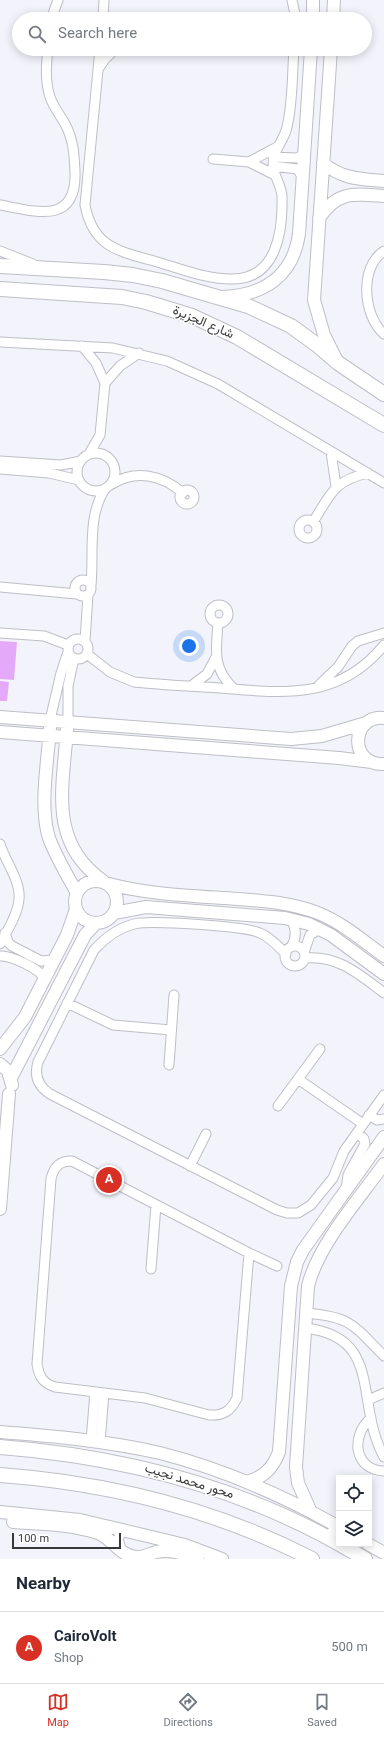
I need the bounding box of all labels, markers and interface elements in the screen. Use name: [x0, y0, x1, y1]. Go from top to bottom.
search box: [12, 12, 372, 56]
icon: search: [26, 23, 48, 45]
text: Search here: [58, 23, 137, 46]
street label: شارع الجزيرة: [169, 301, 237, 345]
your location: [179, 636, 199, 656]
pin: A: [96, 1165, 122, 1195]
street label: محور محمد نجيب: [142, 1459, 236, 1505]
map controls: [336, 1475, 372, 1547]
button: locate: [336, 1475, 372, 1511]
button: layers: [336, 1511, 372, 1547]
scale bar: [12, 1531, 121, 1550]
text: 100 m: [18, 1531, 49, 1548]
text: Nearby: [16, 1572, 71, 1598]
text: CairoVolt: [54, 1626, 117, 1649]
text: A: [25, 1638, 33, 1658]
text: 500 m: [331, 1638, 368, 1658]
text: Shop: [54, 1649, 84, 1669]
tab: Map: [47, 1691, 69, 1732]
tab: Directions: [163, 1691, 213, 1732]
tab: Saved: [307, 1691, 337, 1732]

